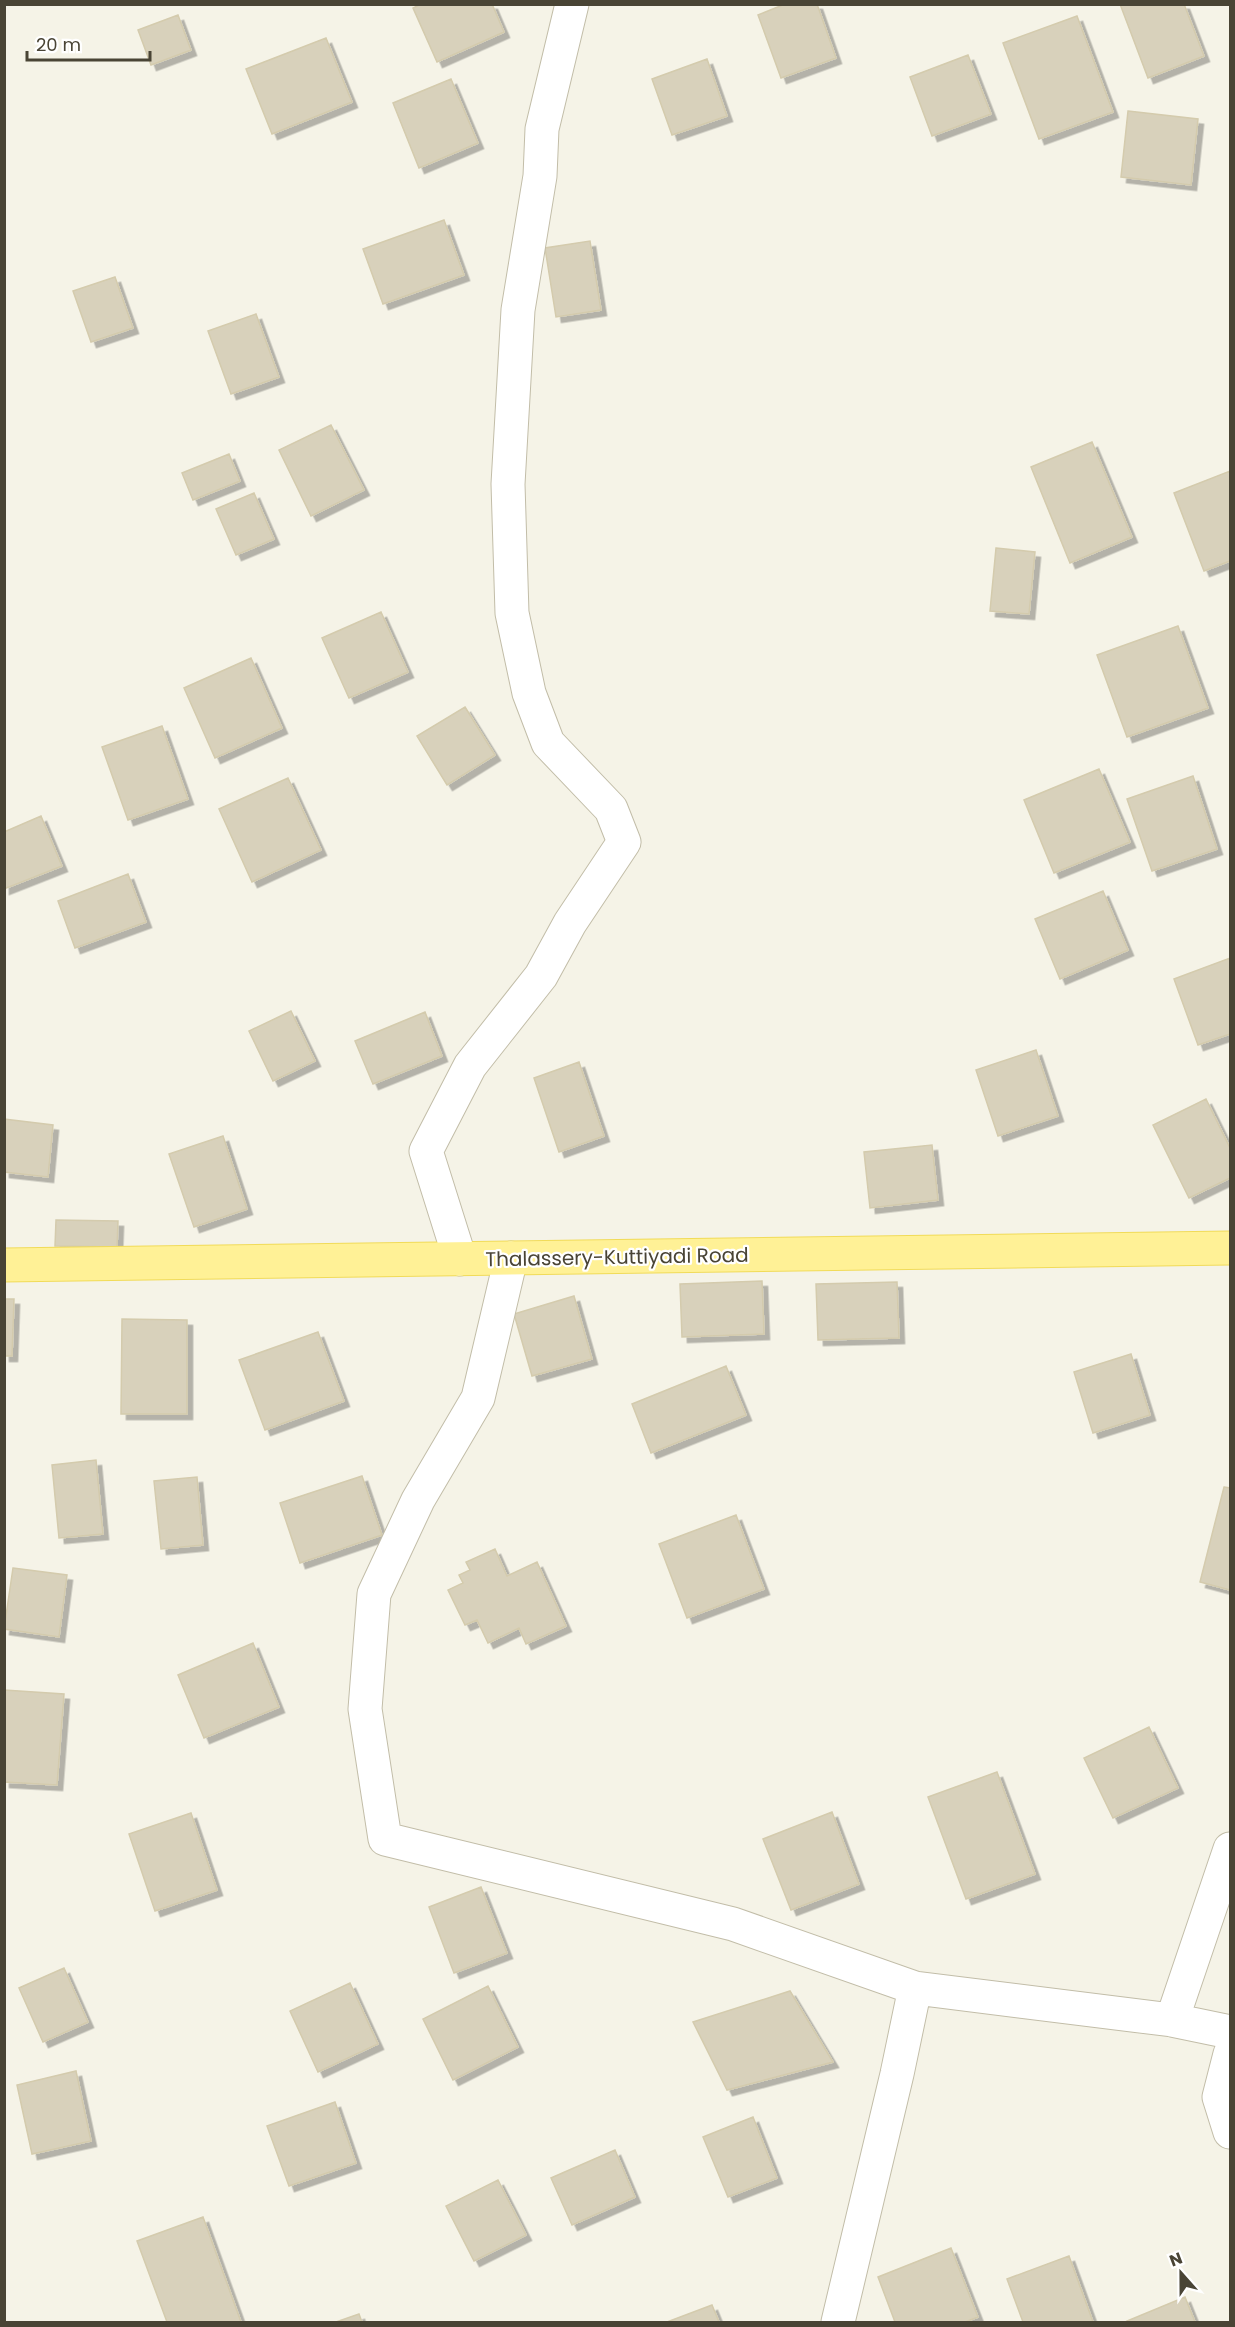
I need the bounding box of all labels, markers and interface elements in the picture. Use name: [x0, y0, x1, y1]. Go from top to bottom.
scale bar: [27, 24, 150, 62]
text: 20 m: [36, 32, 81, 57]
street label: Thalassery-Kuttiyadi Road: [485, 1241, 749, 1273]
north arrow: [1151, 2243, 1211, 2303]
text: N: [1166, 2247, 1186, 2272]

